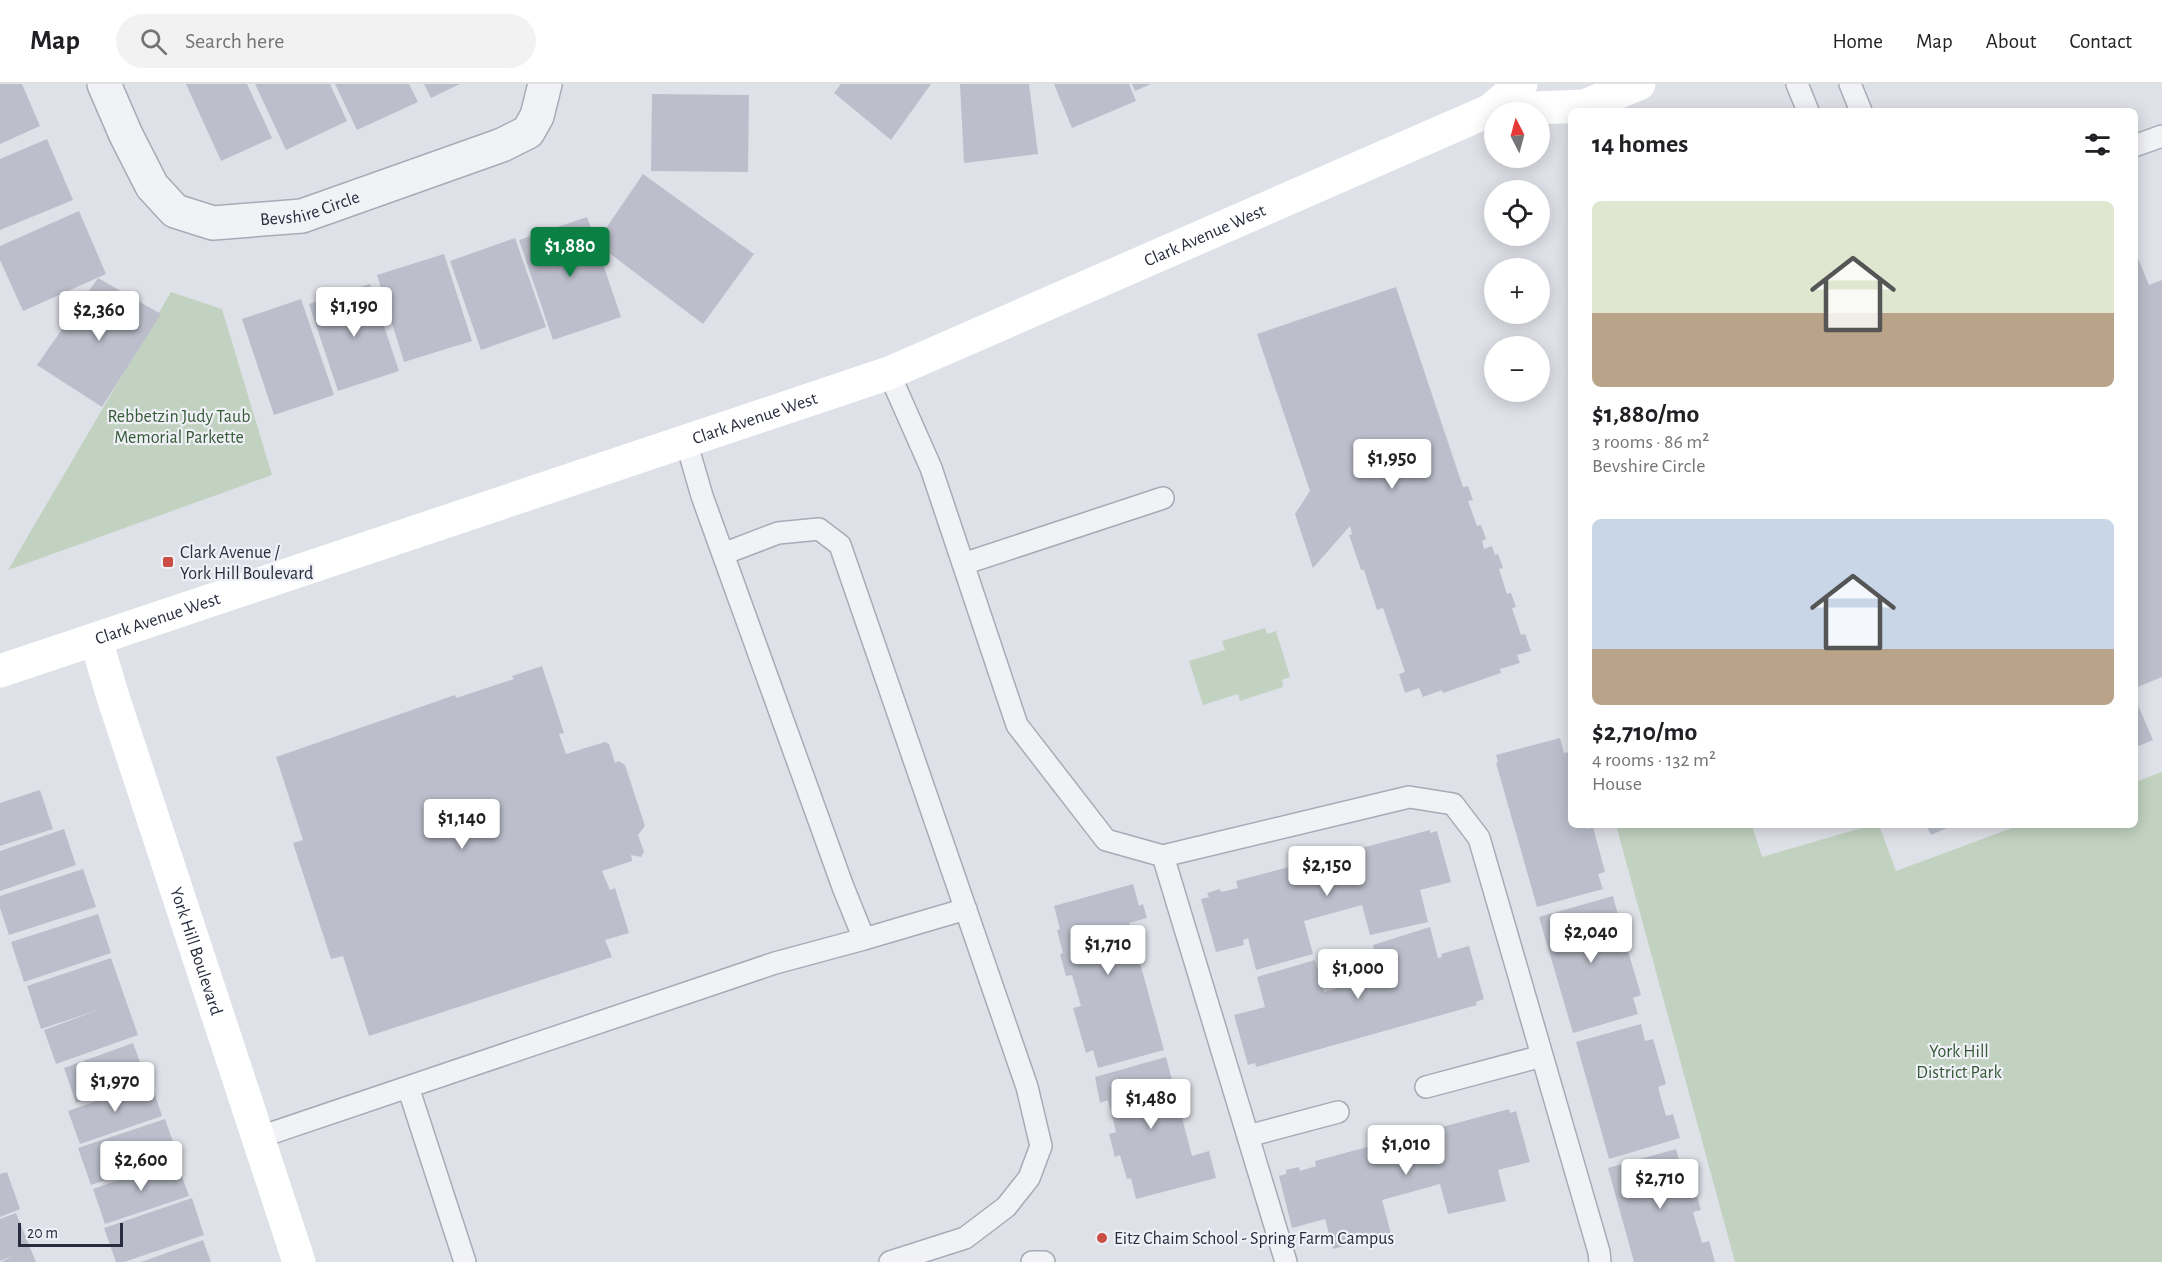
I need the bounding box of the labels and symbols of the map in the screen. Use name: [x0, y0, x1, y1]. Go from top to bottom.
north arrow: [1484, 102, 1550, 168]
street label: Bevshire Circle: [260, 188, 362, 229]
street label: Clark Avenue West: [1142, 202, 1269, 270]
pin: $1,880: [521, 227, 619, 278]
pin: $1,190: [305, 287, 403, 338]
pin: $2,360: [50, 291, 148, 342]
street label: Clark Avenue West: [690, 390, 820, 448]
park label: Rebbetzin Judy Taub Memorial Parkette: [107, 408, 251, 447]
pin: $1,950: [1343, 439, 1441, 490]
place label: Clark Avenue / York Hill Boulevard: [180, 544, 313, 583]
marker: Clark Avenue / York Hill Boulevard: [161, 555, 175, 569]
street label: Clark Avenue West: [93, 590, 223, 648]
pin: $1,140: [413, 799, 511, 850]
pin: $2,150: [1278, 846, 1376, 897]
street label: York Hill Boulevard: [166, 885, 225, 1018]
pin: $2,040: [1542, 913, 1640, 964]
pin: $1,710: [1059, 925, 1157, 976]
pin: $1,000: [1309, 949, 1407, 1000]
park label: York Hill District Park: [1916, 1043, 2002, 1082]
pin: $1,970: [66, 1062, 164, 1113]
pin: $1,480: [1102, 1079, 1200, 1130]
pin: $1,010: [1357, 1125, 1455, 1176]
pin: $2,600: [92, 1141, 190, 1192]
pin: $2,710: [1611, 1159, 1709, 1210]
scale bar: [18, 1220, 123, 1248]
place label: Eitz Chaim School - Spring Farm Campus: [1114, 1230, 1394, 1248]
marker: Eitz Chaim School - Spring Farm Campus: [1095, 1231, 1109, 1245]

